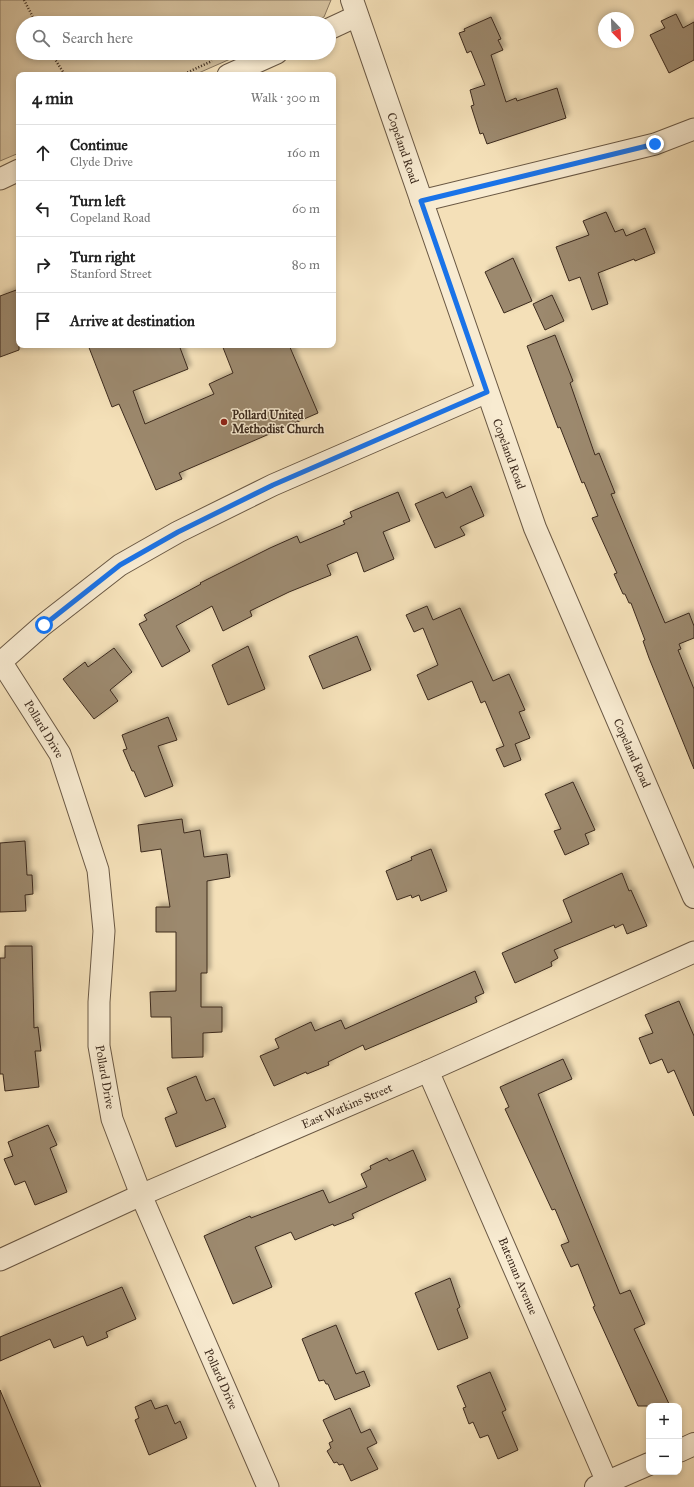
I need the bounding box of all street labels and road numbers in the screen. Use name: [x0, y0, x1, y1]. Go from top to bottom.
street label: Copeland Road: [384, 111, 422, 185]
street label: Copeland Road: [490, 417, 528, 491]
street label: Pollard Drive: [21, 698, 67, 760]
street label: Copeland Road: [610, 716, 654, 790]
street label: Pollard Drive: [92, 1044, 118, 1110]
street label: East Watkins Street: [300, 1080, 395, 1131]
street label: Bateman Avenue: [495, 1235, 541, 1317]
street label: Pollard Drive: [201, 1346, 241, 1412]

